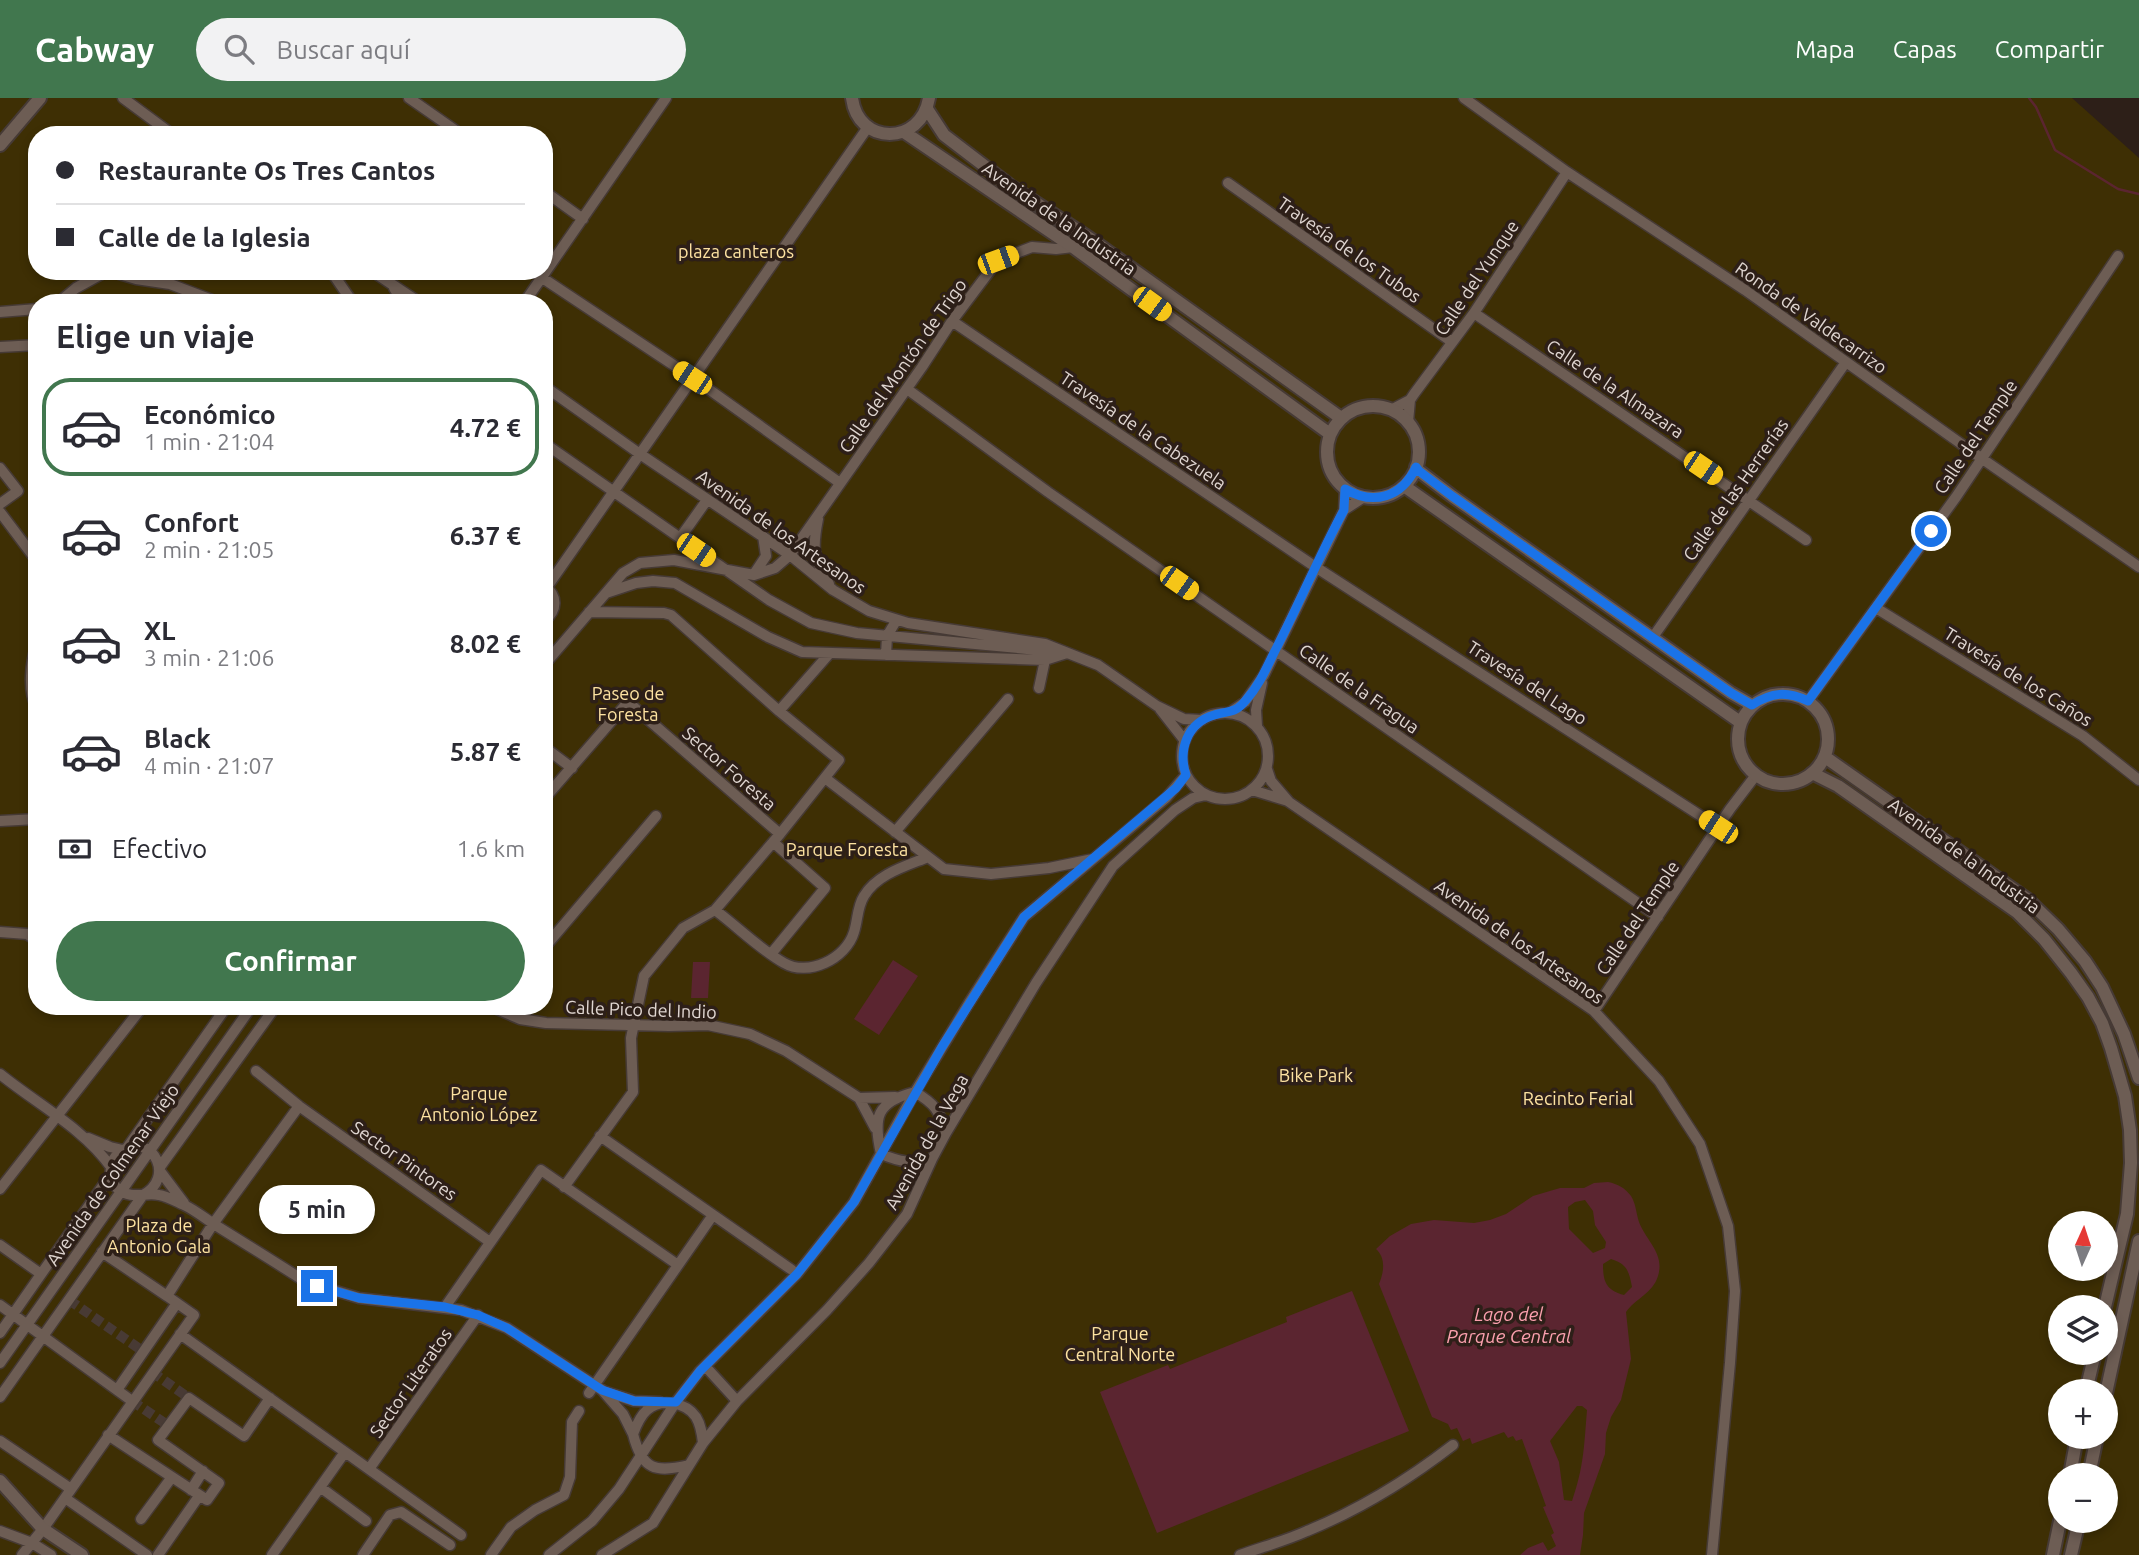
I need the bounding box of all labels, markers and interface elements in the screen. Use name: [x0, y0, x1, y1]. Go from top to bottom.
search box: [196, 18, 686, 81]
icon: search: [220, 30, 258, 68]
text: Cabway: [35, 31, 154, 68]
text: Buscar aquí: [276, 35, 410, 64]
text: Mapa: [1795, 36, 1855, 63]
text: Capas: [1893, 36, 1957, 63]
text: Compartir: [1995, 36, 2104, 63]
text: Restaurante Os Tres Cantos: [98, 156, 435, 185]
street label: Avenida de la Industria: [979, 158, 1140, 279]
street label: Travesía de los Tubos: [1274, 192, 1425, 306]
street label: Calle del Yunque: [1430, 216, 1522, 339]
text: Calle de la Iglesia: [98, 223, 311, 252]
park label: plaza canteros: [678, 241, 794, 261]
car: [975, 243, 1022, 277]
street label: Ronda de Valdecarrizo: [1732, 257, 1891, 377]
street label: Calle del Montón de Trigo: [834, 275, 970, 456]
car: [1129, 283, 1176, 325]
text: Elige un viaje: [56, 318, 255, 354]
street label: Calle de la Almazara: [1543, 335, 1688, 442]
car: [669, 358, 716, 398]
street label: Travesía de la Cabezuela: [1057, 367, 1230, 493]
street label: Calle del Temple: [1930, 376, 2021, 497]
icon: car: [60, 396, 123, 459]
text: Económico: [144, 400, 276, 429]
text: 4.72 €: [450, 413, 521, 442]
street label: Calle de las Herrerías: [1679, 414, 1792, 564]
text: 1 min · 21:04: [144, 429, 275, 454]
car: [1680, 448, 1727, 488]
street label: Avenida de los Artesanos: [693, 465, 870, 597]
icon: car: [60, 504, 123, 567]
text: Confort: [144, 508, 239, 537]
route start: [1915, 515, 1947, 547]
text: 6.37 €: [450, 521, 521, 550]
car: [673, 530, 720, 570]
text: 2 min · 21:05: [144, 537, 275, 562]
car: [1156, 562, 1203, 604]
icon: car: [60, 612, 123, 675]
text: XL: [144, 616, 175, 645]
street label: Travesía de los Caños: [1941, 623, 2096, 730]
text: 8.02 €: [450, 629, 521, 658]
street label: Travesía del Lago: [1464, 636, 1591, 728]
street label: Calle de la Fragua: [1296, 639, 1423, 737]
text: 3 min · 21:06: [144, 645, 275, 670]
park label: Paseo de Foresta: [592, 683, 664, 724]
icon: car: [60, 720, 123, 783]
street label: Sector Foresta: [679, 722, 780, 814]
text: Black: [144, 724, 211, 753]
text: 5.87 €: [450, 737, 521, 766]
text: 4 min · 21:07: [144, 753, 275, 778]
street label: Avenida de la Industria: [1885, 793, 2044, 917]
car: [1695, 807, 1742, 847]
icon: cash: [56, 830, 94, 868]
text: Efectivo: [112, 834, 207, 863]
text: 1.6 km: [457, 836, 525, 861]
park label: Parque Foresta: [786, 839, 908, 859]
street label: Calle del Temple: [1592, 857, 1683, 978]
street label: Avenida de los Artesanos: [1431, 875, 1608, 1007]
button: Confirmar: [56, 921, 525, 1001]
street label: Calle Pico del Indio: [565, 996, 717, 1022]
park label: Bike Park: [1279, 1065, 1353, 1085]
street label: Avenida de la Vega: [881, 1070, 972, 1213]
street label: Avenida de Colmenar Viejo: [42, 1080, 183, 1269]
park label: Parque Antonio López: [420, 1083, 538, 1124]
park label: Recinto Ferial: [1523, 1088, 1633, 1108]
street label: Sector Pintores: [348, 1116, 461, 1204]
callout: 5 min: [259, 1184, 375, 1234]
text: 5 min: [288, 1197, 346, 1222]
north arrow: [2048, 1211, 2118, 1281]
map controls: [2048, 1211, 2118, 1533]
park label: Plaza de Antonio Gala: [107, 1215, 211, 1256]
route end: [301, 1270, 333, 1302]
button: layers: [2048, 1295, 2118, 1365]
water label: Lago del Parque Central: [1447, 1303, 1572, 1347]
park label: Parque Central Norte: [1065, 1323, 1175, 1364]
street label: Sector Literatos: [365, 1324, 455, 1441]
button: +: [2048, 1379, 2118, 1449]
button: −: [2048, 1463, 2118, 1533]

